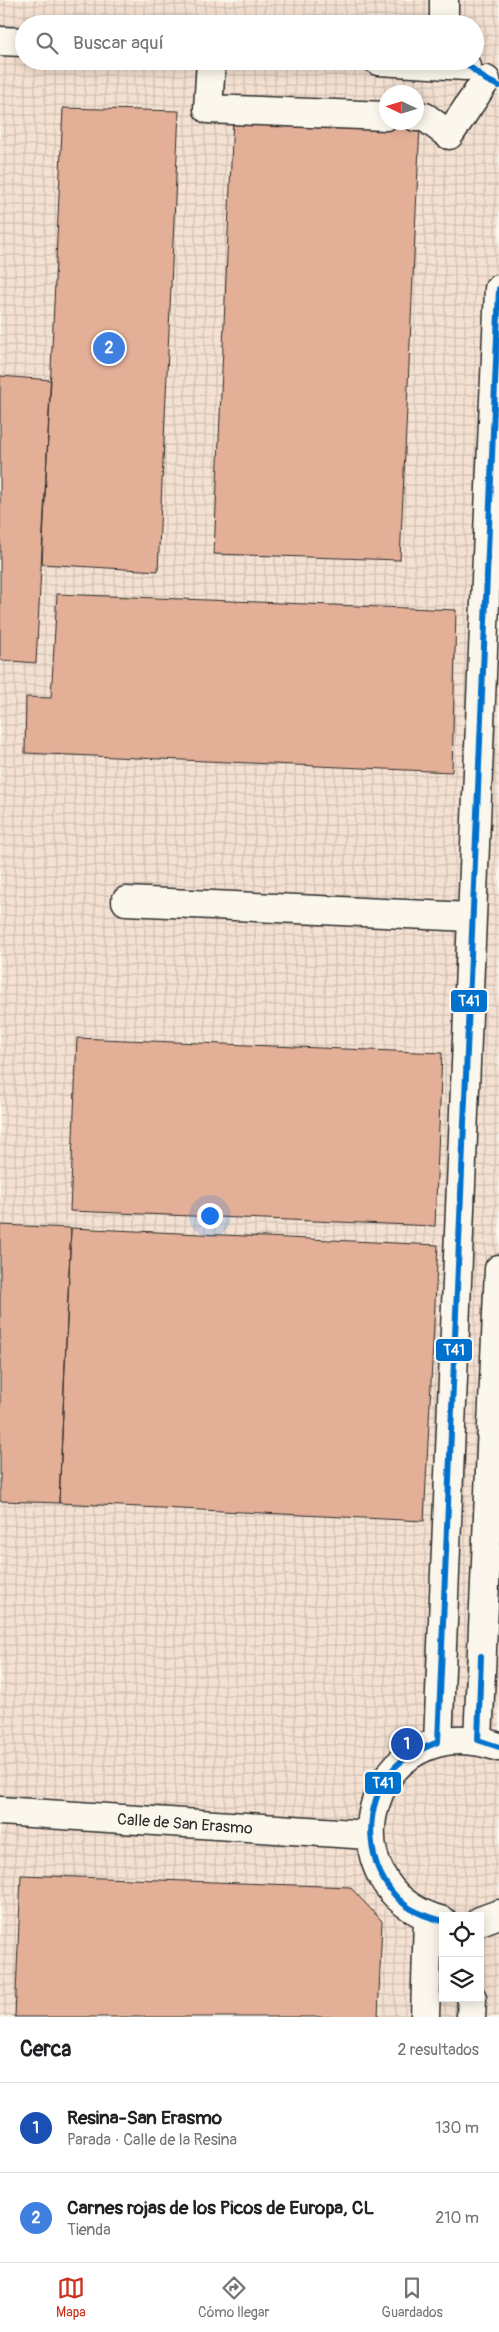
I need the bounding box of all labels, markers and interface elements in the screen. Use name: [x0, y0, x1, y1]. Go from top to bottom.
search box: [15, 15, 484, 70]
icon: search: [33, 29, 61, 57]
text: Buscar aquí: [73, 31, 164, 55]
north arrow: [379, 85, 424, 130]
pin: 2: [93, 329, 125, 367]
line badge: T41: [450, 989, 488, 1013]
text: T41: [457, 993, 480, 1010]
your location: [197, 1203, 223, 1229]
line badge: T41: [435, 1338, 473, 1362]
text: T41: [442, 1342, 465, 1359]
pin: 1: [391, 1725, 423, 1763]
line badge: T41: [364, 1771, 402, 1795]
text: T41: [371, 1775, 394, 1792]
street label: Calle de San Erasmo: [116, 1809, 254, 1839]
map controls: [439, 1912, 484, 2002]
button: locate: [439, 1912, 484, 1957]
button: layers: [439, 1957, 484, 2002]
text: Cerca: [20, 2036, 71, 2063]
text: 2 resultados: [397, 2040, 479, 2060]
text: Resina-San Erasmo: [67, 2106, 222, 2130]
text: 1: [33, 2118, 39, 2138]
text: 130 m: [435, 2118, 479, 2138]
text: Parada · Calle de la Resina: [67, 2130, 237, 2150]
text: Carnes rojas de los Picos de Europa, CL: [67, 2196, 374, 2220]
text: 2: [32, 2208, 40, 2228]
text: 210 m: [435, 2208, 479, 2228]
text: Tienda: [67, 2220, 111, 2240]
tab: Mapa: [56, 2274, 86, 2321]
tab: Cómo llegar: [198, 2274, 269, 2321]
tab: Guardados: [382, 2274, 443, 2321]

